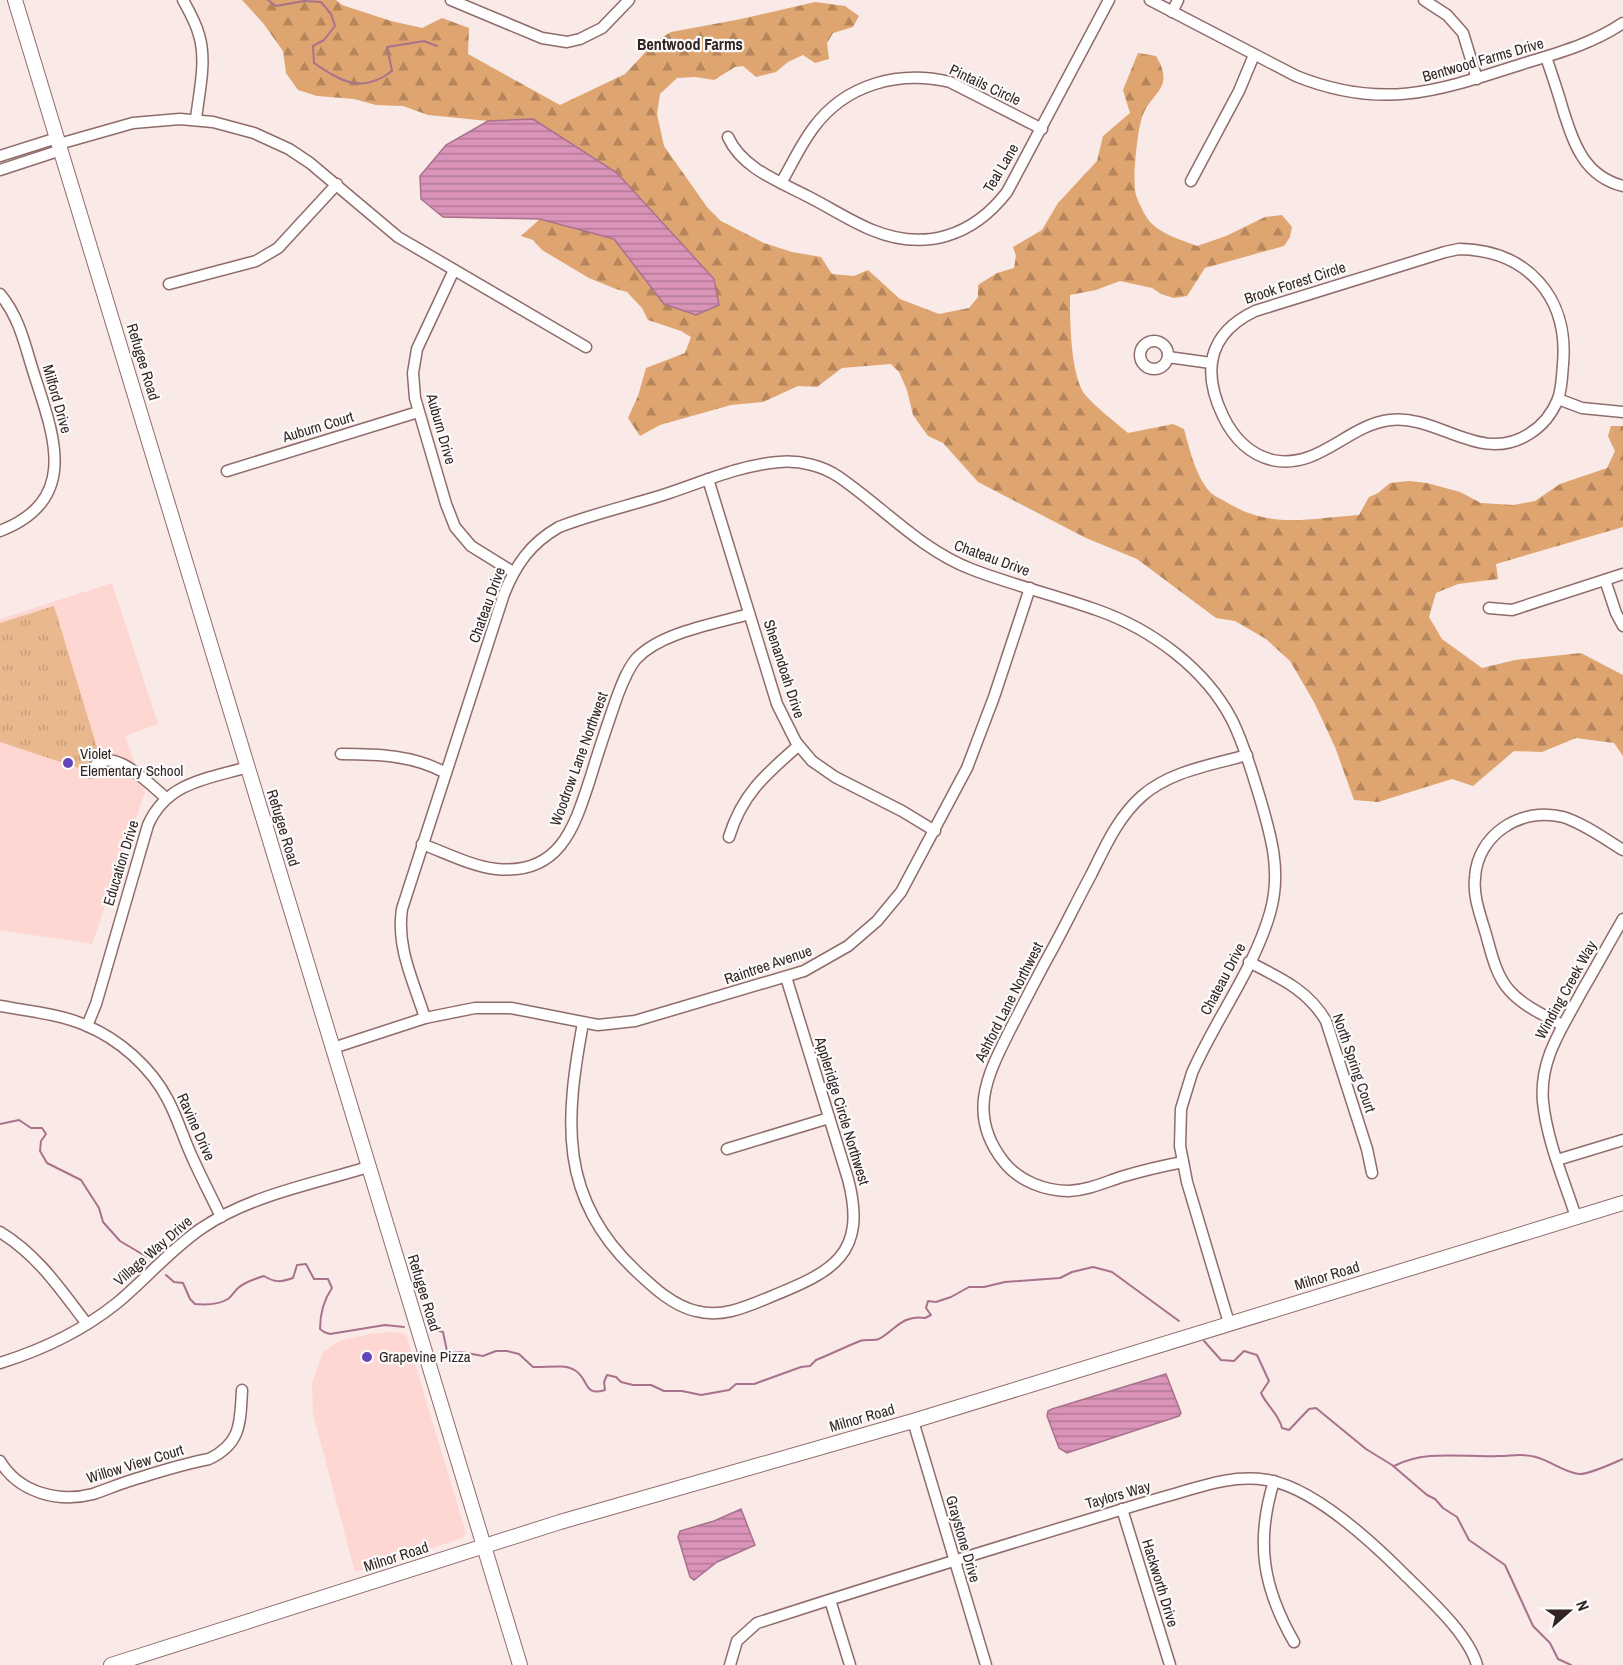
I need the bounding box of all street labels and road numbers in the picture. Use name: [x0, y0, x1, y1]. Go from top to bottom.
street label: Bentwood Farms Drive: [1420, 32, 1546, 87]
street label: Pintails Circle: [946, 59, 1024, 110]
street label: Teal Lane: [978, 139, 1023, 196]
street label: Brook Forest Circle: [1241, 256, 1348, 309]
street label: Refugee Road: [122, 321, 165, 403]
street label: Milford Drive: [38, 362, 77, 436]
street label: Auburn Drive: [421, 390, 462, 467]
street label: Auburn Court: [279, 406, 356, 448]
street label: Chateau Drive: [951, 534, 1033, 581]
street label: Chateau Drive: [463, 564, 510, 646]
street label: Shenandoah Drive: [759, 617, 810, 721]
street label: Woodrow Lane Northwest: [544, 688, 613, 829]
street label: Refugee Road: [262, 787, 305, 869]
street label: Education Drive: [98, 817, 144, 908]
street label: Winding Creek Way: [1530, 936, 1602, 1043]
street label: Ashford Lane Northwest: [969, 938, 1048, 1066]
street label: Chateau Drive: [1195, 939, 1251, 1019]
street label: Raintree Avenue: [721, 940, 815, 989]
street label: North Spring Court: [1328, 1011, 1381, 1116]
street label: Appleridge Circle Northwest: [810, 1033, 875, 1188]
street label: Ravine Drive: [172, 1090, 221, 1164]
street label: Village Way Drive: [109, 1211, 197, 1291]
street label: Refugee Road: [403, 1252, 446, 1334]
street label: Milnor Road: [1292, 1256, 1362, 1295]
street label: Milnor Road: [827, 1398, 897, 1437]
street label: Willow View Court: [84, 1439, 186, 1488]
street label: Taylors Way: [1083, 1475, 1154, 1514]
street label: Graystone Drive: [941, 1493, 986, 1585]
street label: Milnor Road: [361, 1536, 431, 1577]
street label: Hackworth Drive: [1137, 1536, 1184, 1630]

